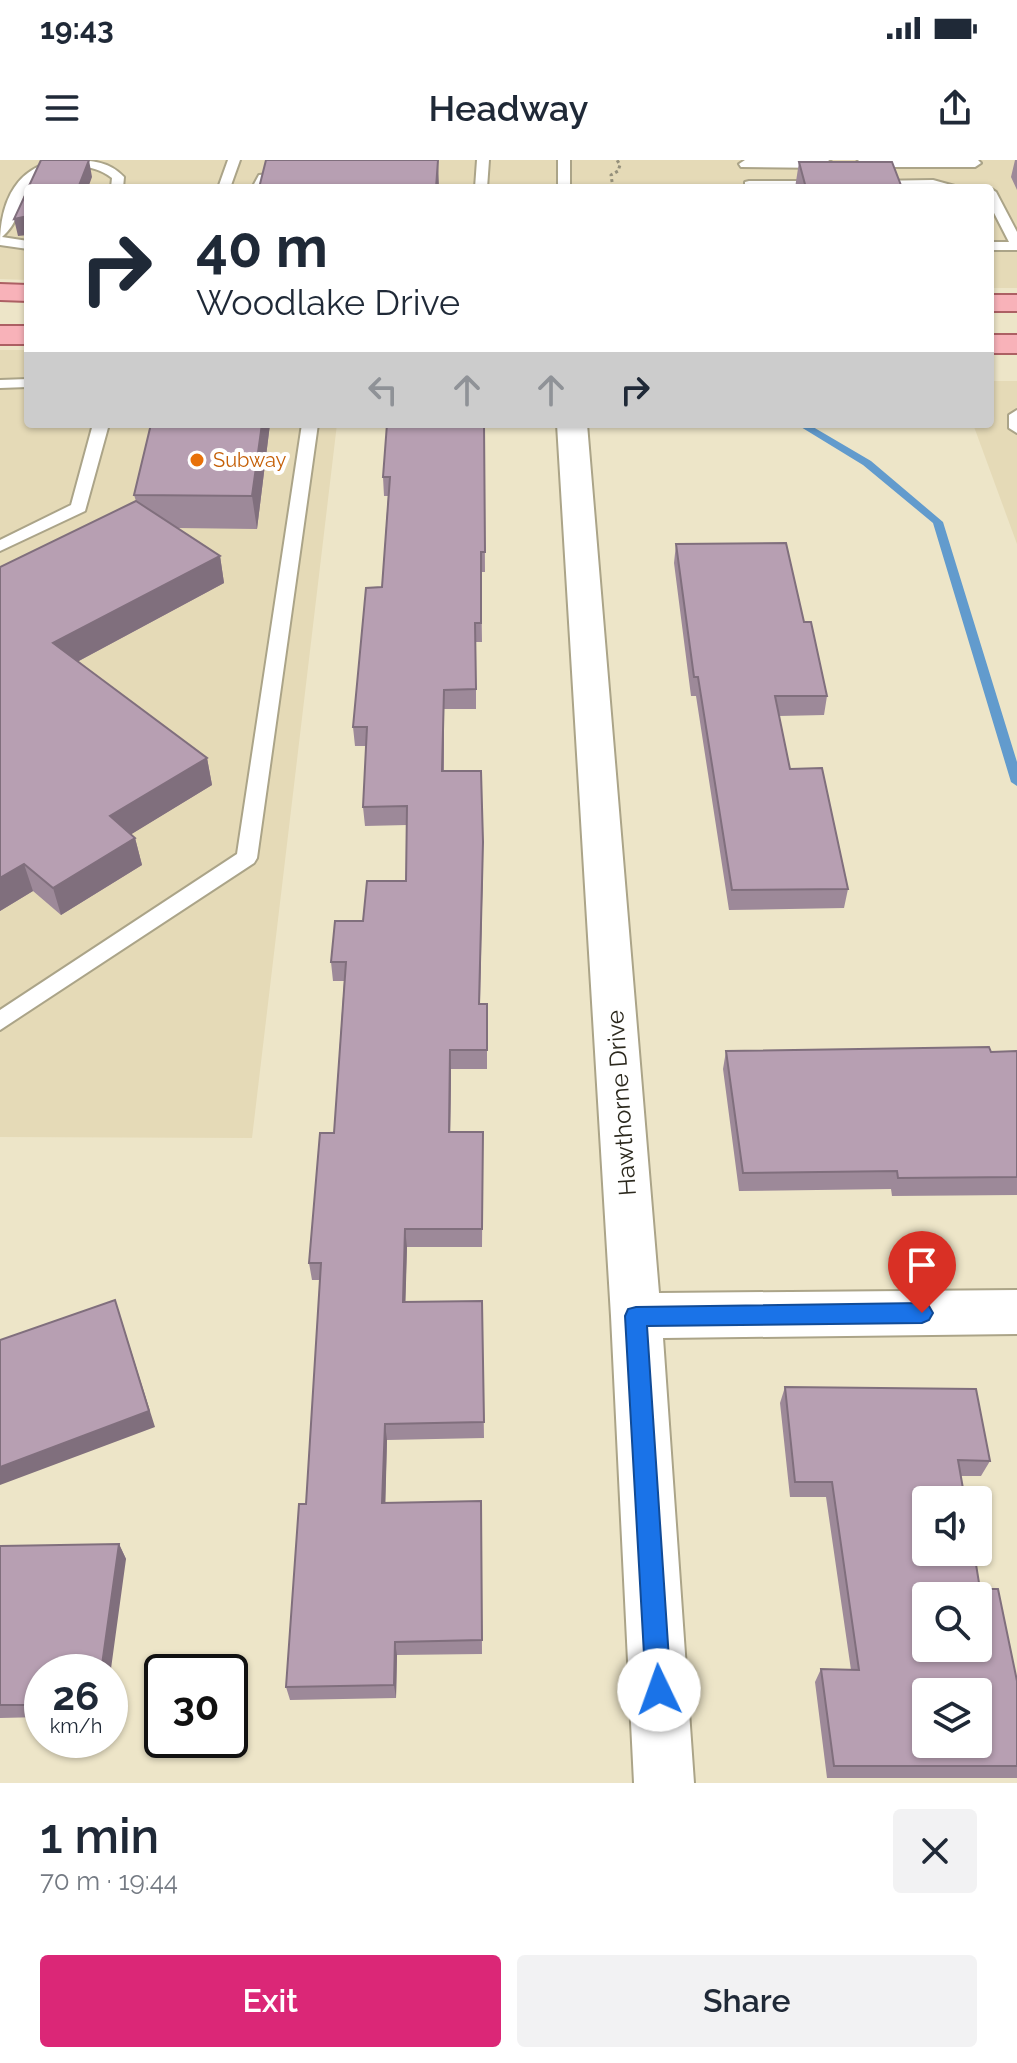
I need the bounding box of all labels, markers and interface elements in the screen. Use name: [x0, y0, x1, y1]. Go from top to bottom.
text: 19:43: [40, 11, 114, 46]
icon: menu: [40, 86, 84, 130]
icon: share: [933, 86, 977, 130]
text: Headway: [429, 87, 588, 129]
text: 40 m: [196, 214, 328, 280]
icon: right: [64, 216, 168, 320]
text: Woodlake Drive: [196, 281, 460, 323]
icon: left: [361, 368, 405, 412]
icon: ahead: [445, 368, 489, 412]
icon: ahead: [529, 368, 573, 412]
icon: right: [613, 368, 657, 412]
place label: Subway: [213, 448, 287, 472]
marker: Subway: [188, 451, 206, 469]
street label: Hawthorne Drive: [600, 1009, 642, 1197]
pin: [888, 1231, 956, 1313]
icon: arrive: [900, 1243, 944, 1287]
map controls: [912, 1486, 992, 1758]
button: sound: [912, 1486, 992, 1566]
button: search: [912, 1582, 992, 1662]
position arrow: [617, 1648, 701, 1732]
speed limit sign: 30: [144, 1654, 248, 1758]
text: 26: [53, 1672, 99, 1719]
button: layers: [912, 1678, 992, 1758]
text: km/h: [50, 1714, 102, 1738]
text: 1 min: [40, 1808, 159, 1864]
button: close: [893, 1809, 977, 1893]
text: 70 m · 19:44: [40, 1866, 178, 1896]
button: Exit: [40, 1955, 501, 2047]
button: Share: [517, 1955, 977, 2047]

